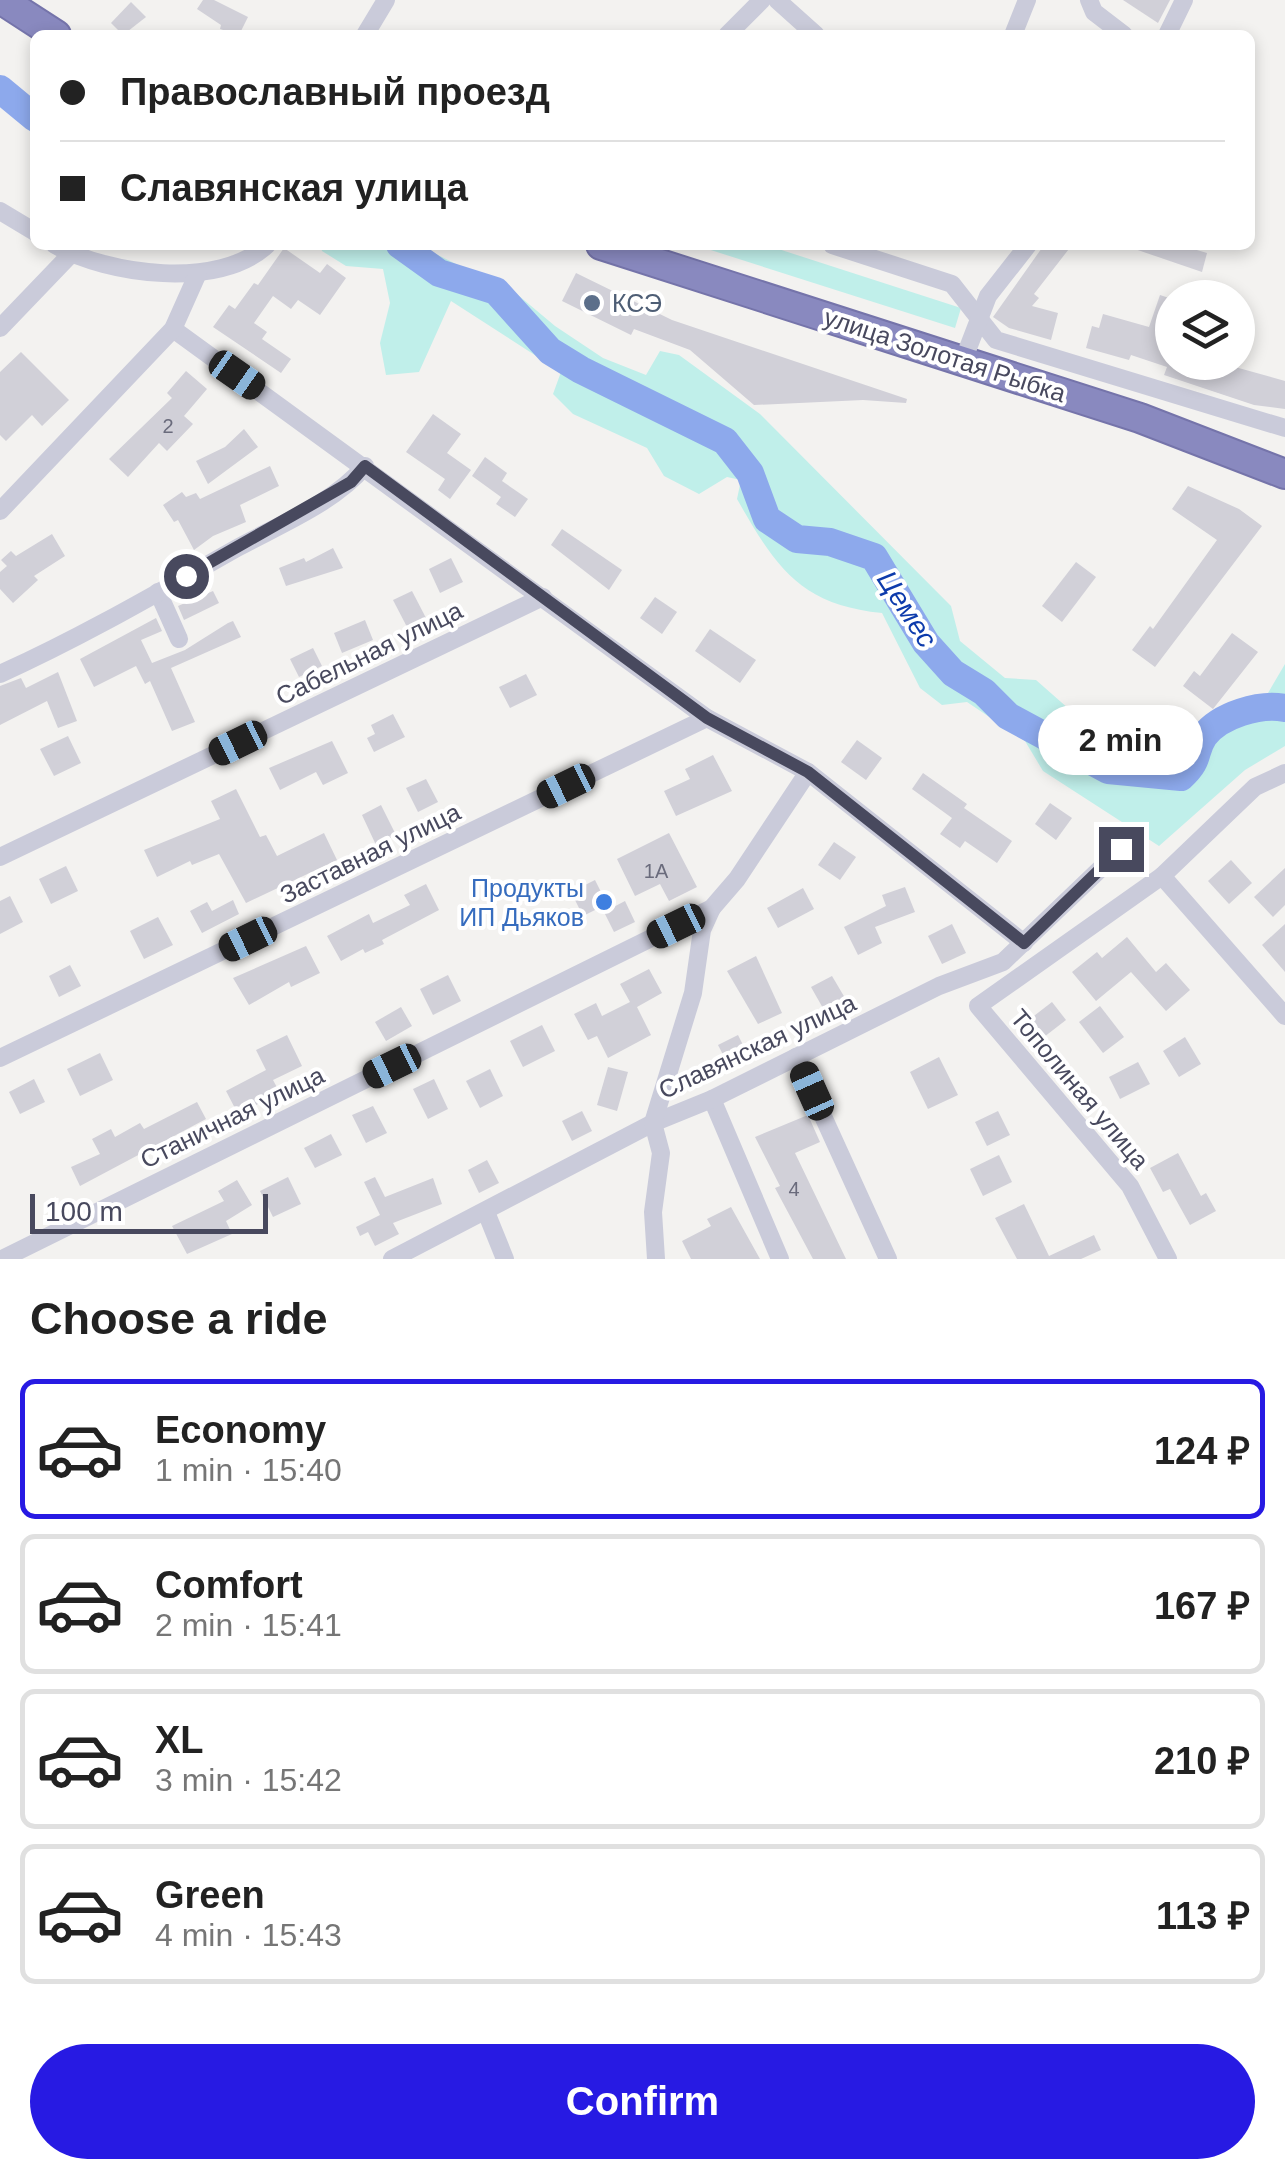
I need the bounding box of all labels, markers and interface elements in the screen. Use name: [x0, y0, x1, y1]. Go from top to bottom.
text: Православный проезд: [120, 71, 550, 113]
text: Славянская улица: [120, 167, 468, 209]
map controls: [1155, 280, 1255, 380]
button: layers: [1155, 280, 1255, 380]
place label: КСЭ: [612, 289, 662, 317]
marker: КСЭ: [581, 292, 603, 314]
street label: улица Золотая Рыбка: [821, 303, 1069, 407]
car: [204, 346, 270, 404]
house number: 2: [162, 415, 174, 437]
route start: [164, 554, 209, 599]
water label: Цемес: [871, 565, 943, 653]
street label: Сабельная улица: [271, 596, 467, 710]
callout: 2 min: [1038, 704, 1204, 774]
car: [204, 716, 272, 770]
text: 2 min: [1079, 722, 1162, 758]
car: [532, 759, 600, 813]
street label: Заставная улица: [275, 797, 465, 909]
route end: [1099, 827, 1144, 872]
house number: 1А: [644, 860, 669, 882]
place label: Продукты ИП Дьяков: [459, 874, 584, 931]
marker: Продукты ИП Дьяков: [593, 891, 615, 913]
car: [642, 899, 710, 953]
car: [214, 912, 282, 966]
street label: Славянская улица: [654, 988, 860, 1104]
street label: Тополиная улица: [1005, 1004, 1155, 1175]
car: [358, 1039, 426, 1093]
car: [786, 1057, 838, 1125]
street label: Станичная улица: [136, 1060, 328, 1174]
house number: 4: [788, 1178, 800, 1200]
scale bar: [30, 1189, 268, 1234]
text: 100 m: [45, 1196, 123, 1227]
text: Choose a ride: [30, 1293, 328, 1344]
icon: car: [35, 1404, 125, 1494]
text: Economy: [155, 1409, 326, 1451]
text: 124 ₽: [1154, 1430, 1250, 1472]
text: 1 min · 15:40: [155, 1452, 342, 1488]
icon: car: [35, 1559, 125, 1649]
text: Comfort: [155, 1564, 303, 1606]
text: 167 ₽: [1154, 1585, 1250, 1627]
text: 2 min · 15:41: [155, 1607, 342, 1643]
icon: car: [35, 1714, 125, 1804]
text: XL: [155, 1719, 204, 1761]
text: 210 ₽: [1154, 1740, 1250, 1782]
text: 3 min · 15:42: [155, 1762, 342, 1798]
icon: car: [35, 1869, 125, 1959]
text: Green: [155, 1874, 265, 1916]
text: 113 ₽: [1156, 1895, 1250, 1937]
text: 4 min · 15:43: [155, 1917, 342, 1953]
button: Confirm: [30, 2044, 1255, 2159]

